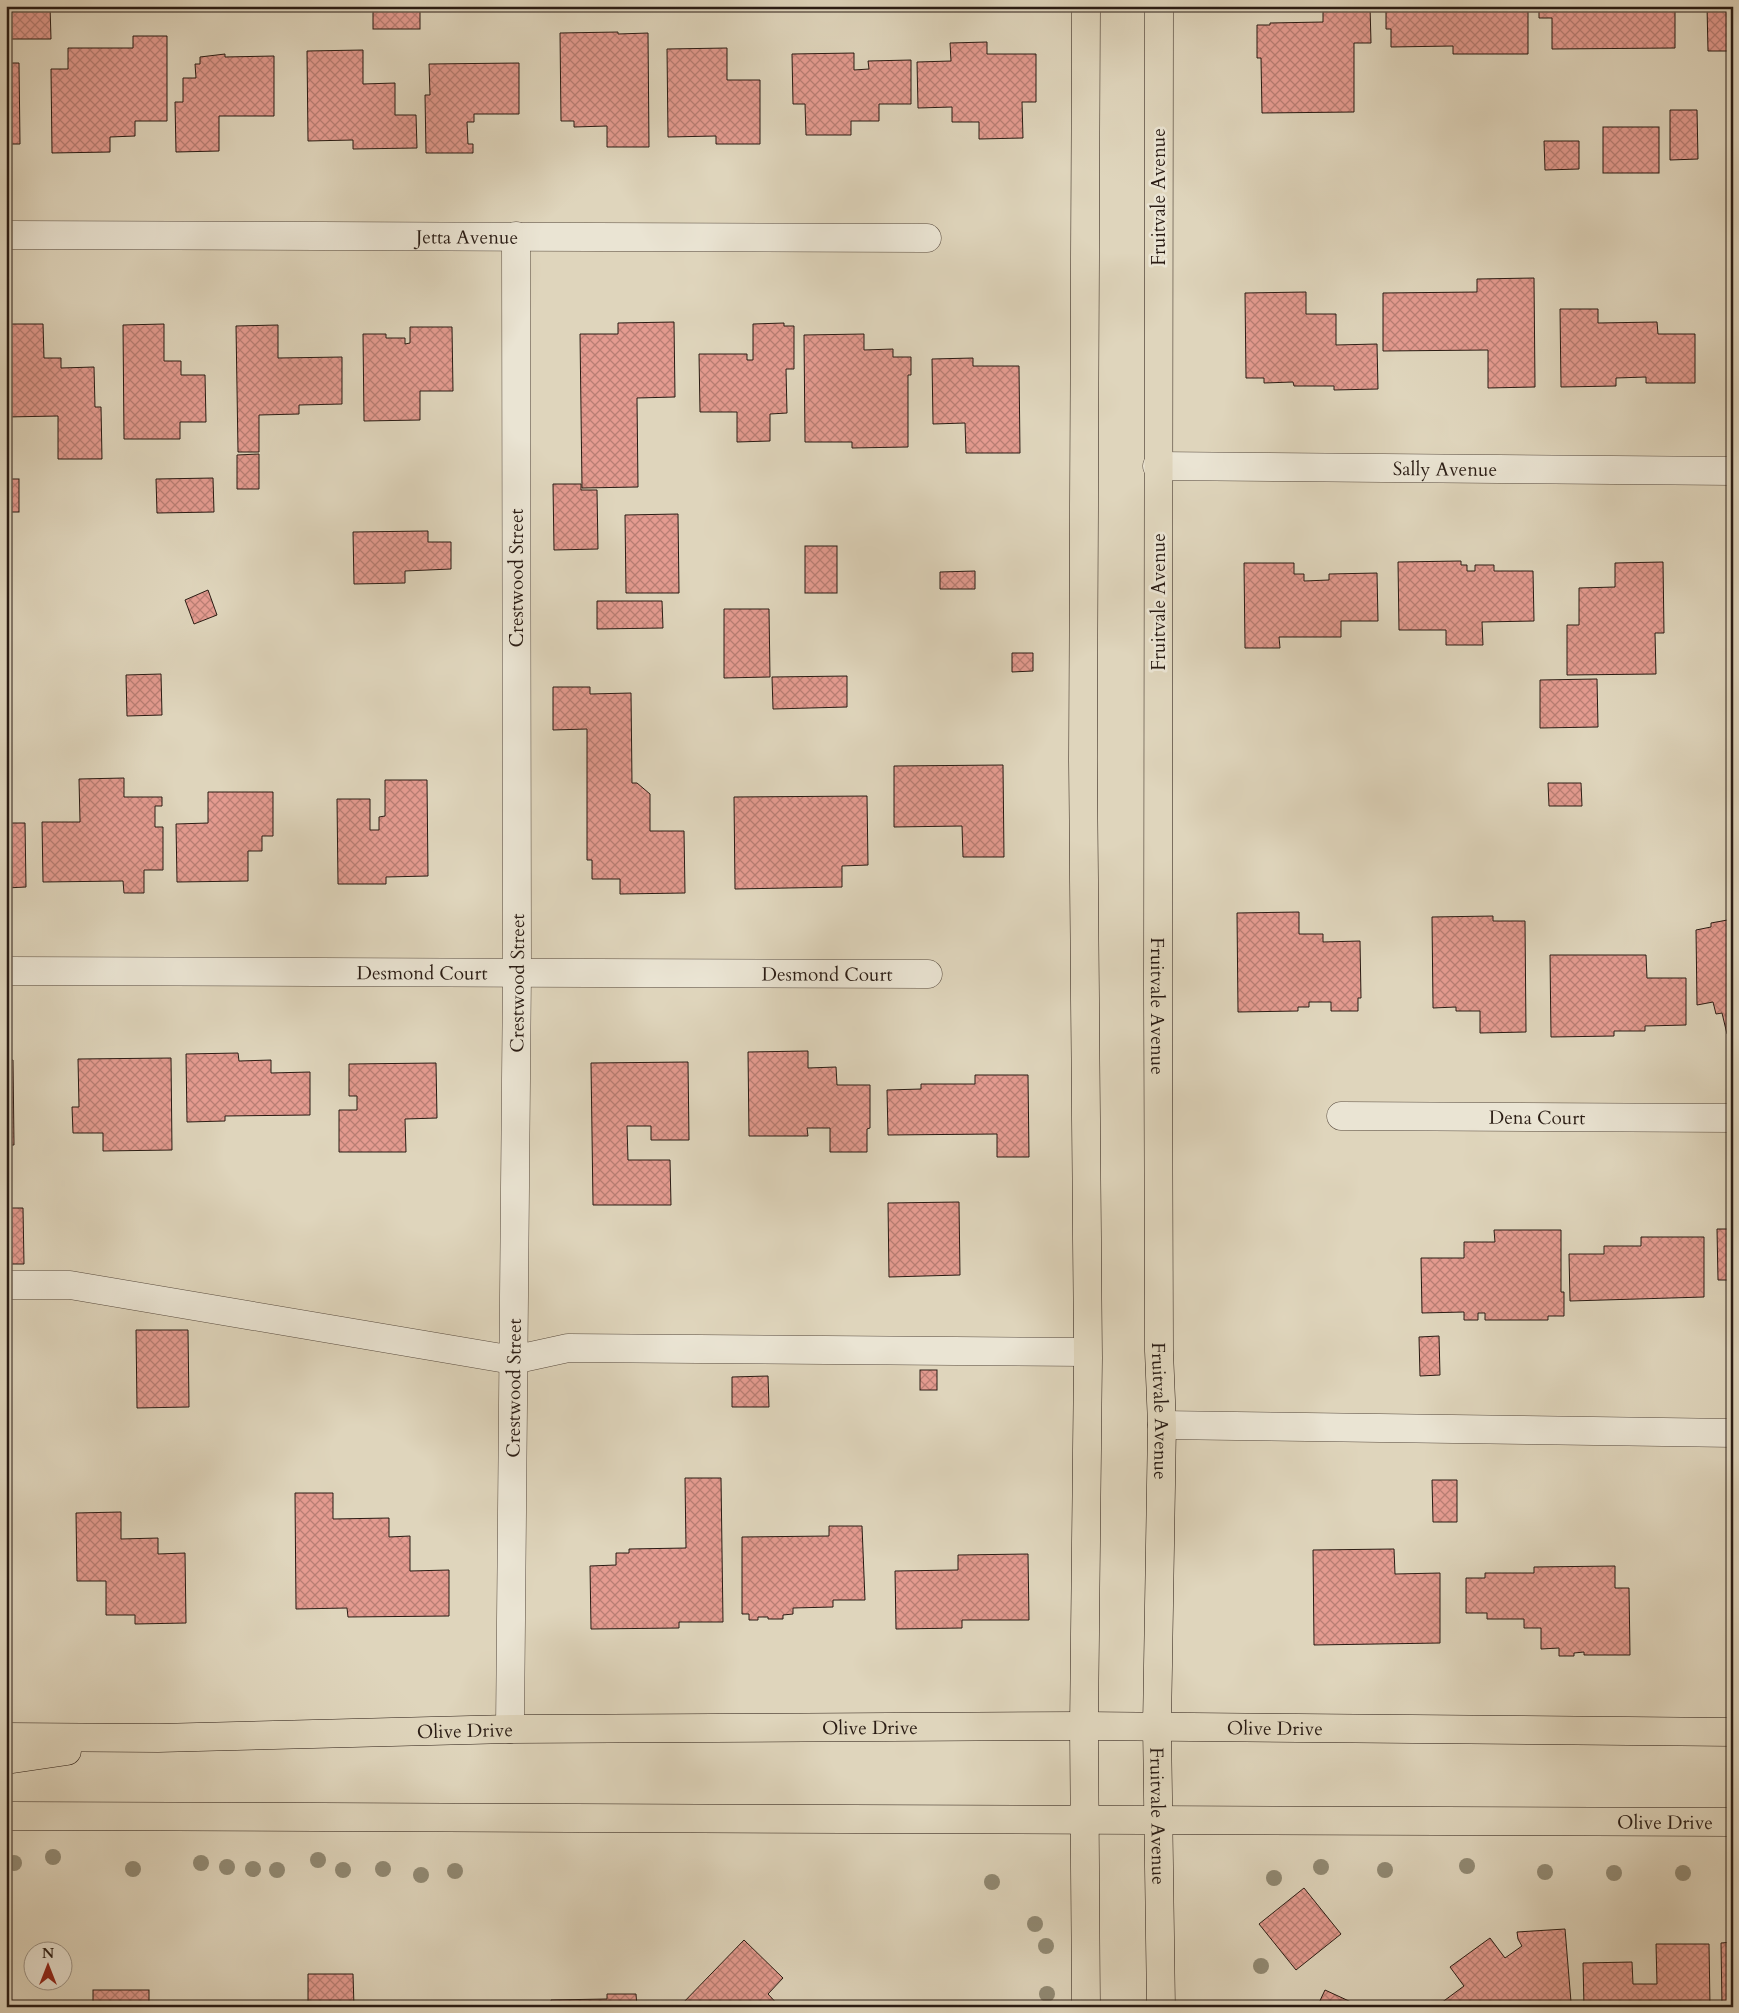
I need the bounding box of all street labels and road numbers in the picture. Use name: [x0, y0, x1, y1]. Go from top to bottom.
street label: Fruitvale Avenue: [1146, 128, 1172, 266]
street label: Jetta Avenue: [413, 224, 518, 251]
street label: Sally Avenue: [1393, 456, 1497, 483]
street label: Crestwood Street: [504, 508, 530, 648]
street label: Fruitvale Avenue: [1146, 533, 1172, 671]
street label: Crestwood Street: [504, 913, 531, 1053]
street label: Fruitvale Avenue: [1144, 937, 1170, 1075]
street label: Desmond Court: [356, 960, 488, 987]
street label: Desmond Court: [761, 961, 893, 988]
street label: Dena Court: [1489, 1105, 1585, 1131]
street label: Crestwood Street: [501, 1318, 528, 1458]
street label: Fruitvale Avenue: [1145, 1342, 1174, 1480]
street label: Olive Drive: [822, 1715, 918, 1741]
street label: Olive Drive: [1227, 1715, 1323, 1742]
street label: Olive Drive: [417, 1717, 513, 1745]
street label: Fruitvale Avenue: [1143, 1747, 1171, 1885]
street label: Olive Drive: [1617, 1810, 1713, 1836]

